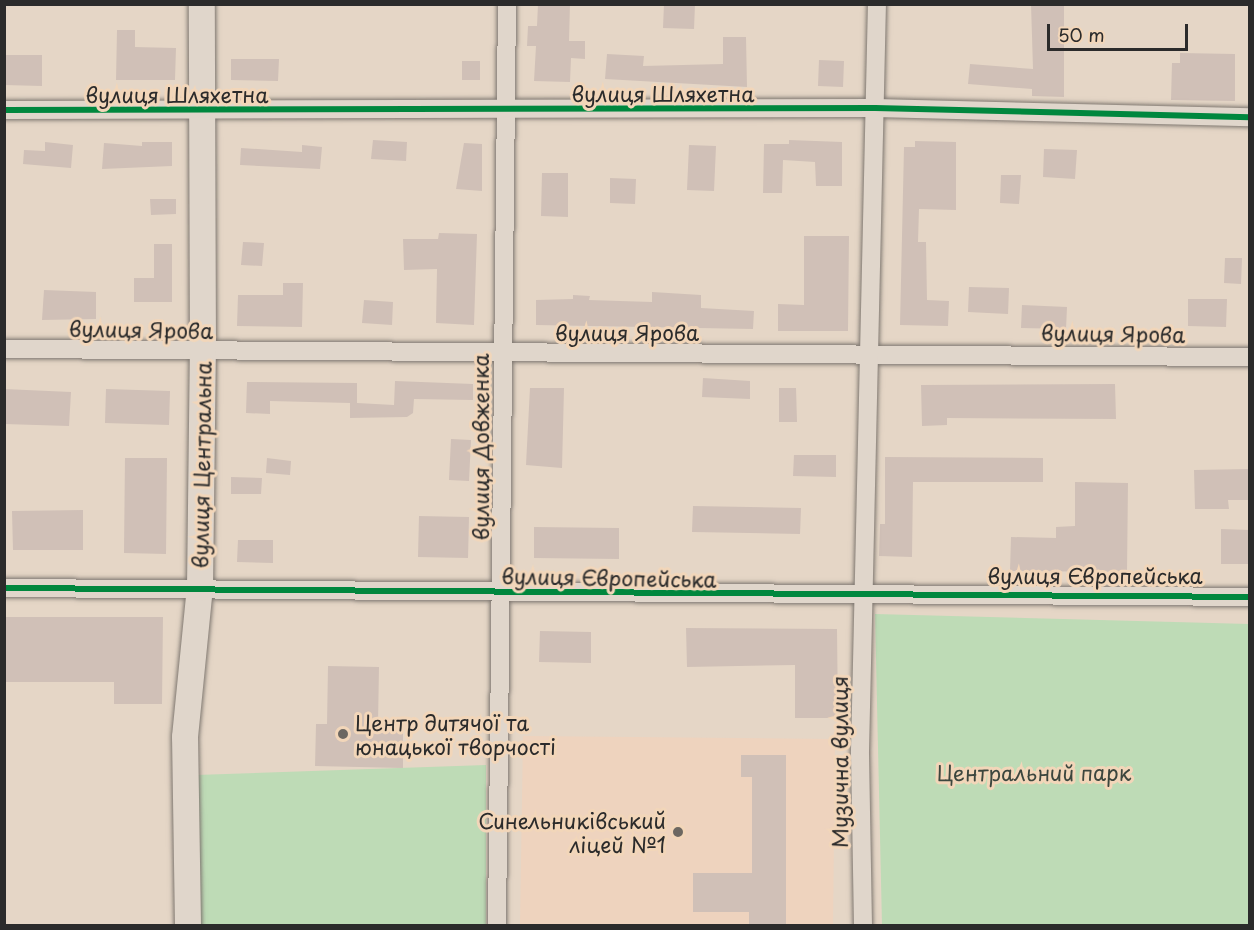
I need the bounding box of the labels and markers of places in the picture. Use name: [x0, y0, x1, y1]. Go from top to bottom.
place label: Центр дитячої та юнацької творчості: [355, 709, 556, 759]
marker: Центр дитячої та юнацької творчості: [336, 727, 350, 741]
place label: Синельниківський ліцей №1: [478, 807, 666, 857]
marker: Синельниківський ліцей №1: [671, 825, 685, 839]

